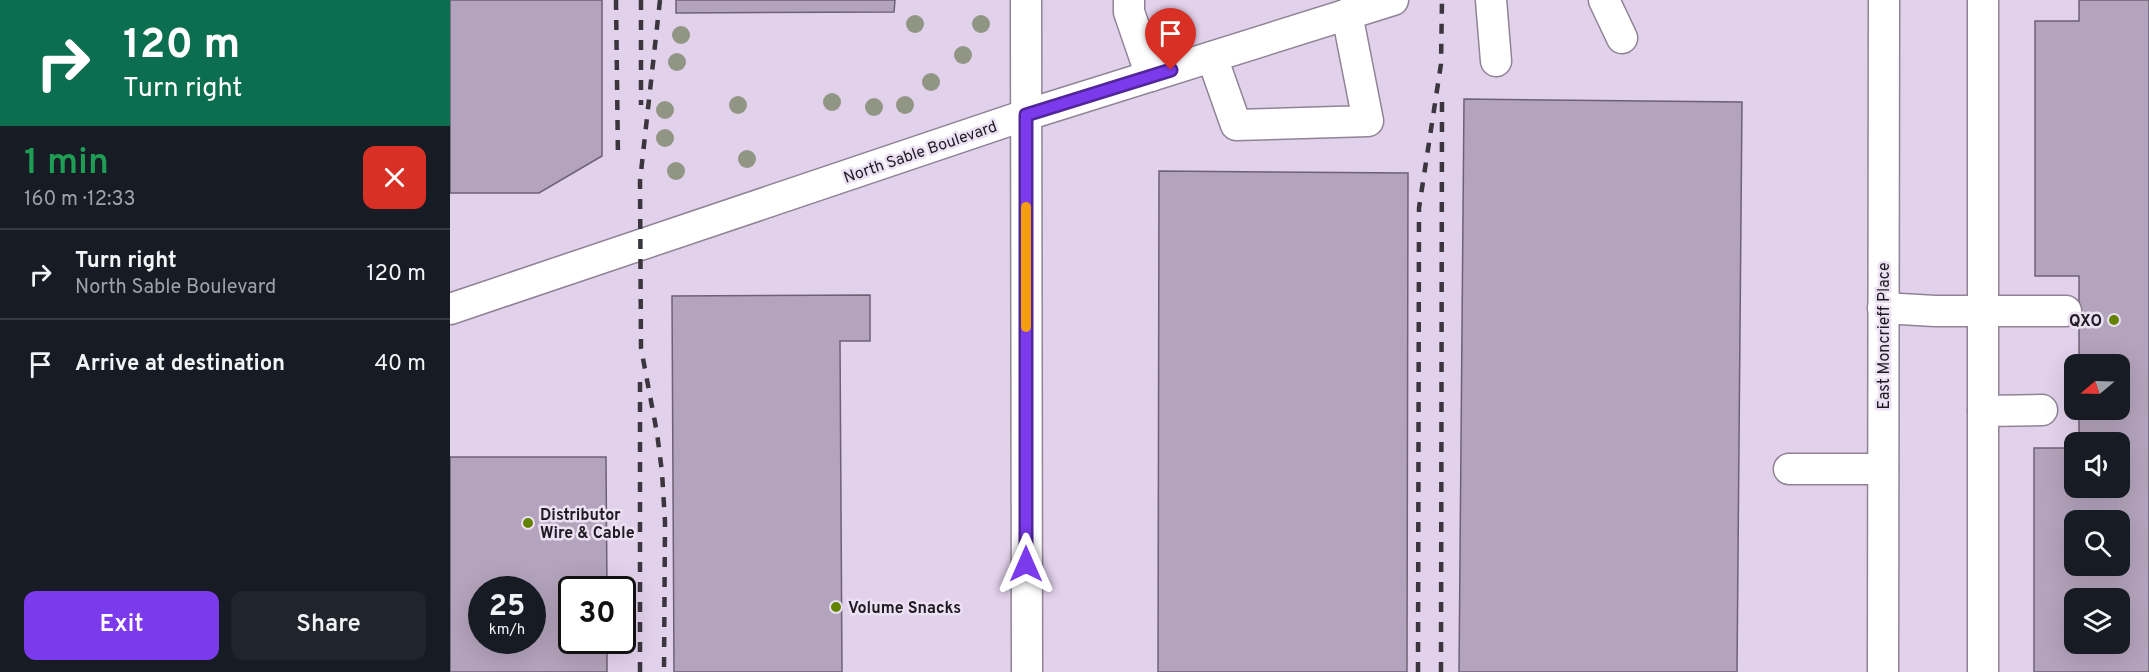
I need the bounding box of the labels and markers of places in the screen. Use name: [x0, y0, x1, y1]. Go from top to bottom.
pin: [1145, 8, 1196, 70]
place label: QXO: [2069, 312, 2102, 332]
marker: QXO: [2107, 313, 2121, 327]
place label: Distributor Wire & Cable: [540, 506, 635, 544]
marker: Distributor Wire & Cable: [521, 516, 535, 530]
place label: Volume Snacks: [848, 599, 961, 619]
marker: Volume Snacks: [829, 600, 843, 614]

